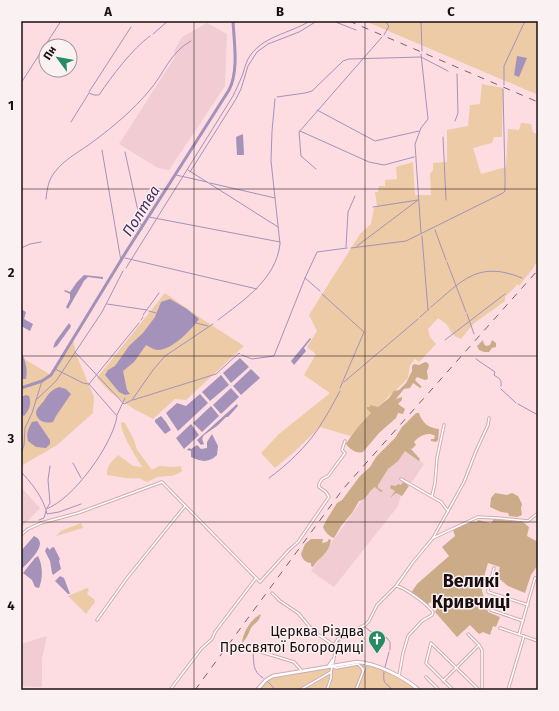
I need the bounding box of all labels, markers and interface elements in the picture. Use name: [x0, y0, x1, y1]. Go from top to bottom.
text: A: [103, 4, 112, 19]
text: B: [276, 4, 284, 19]
text: C: [447, 4, 455, 19]
north arrow: [38, 38, 78, 78]
text: Пн: [41, 44, 59, 62]
text: 1: [8, 98, 14, 113]
water label: Полтва: [118, 182, 164, 240]
text: 2: [8, 265, 15, 280]
text: 3: [7, 431, 15, 446]
district label: Великі Кривчиці: [432, 570, 510, 613]
text: 4: [7, 598, 15, 613]
place label: Церква Різдва Пресвятої Богородиці: [220, 623, 364, 656]
church icon: Церква Різдва Пресвятої Богородиці: [367, 629, 387, 654]

